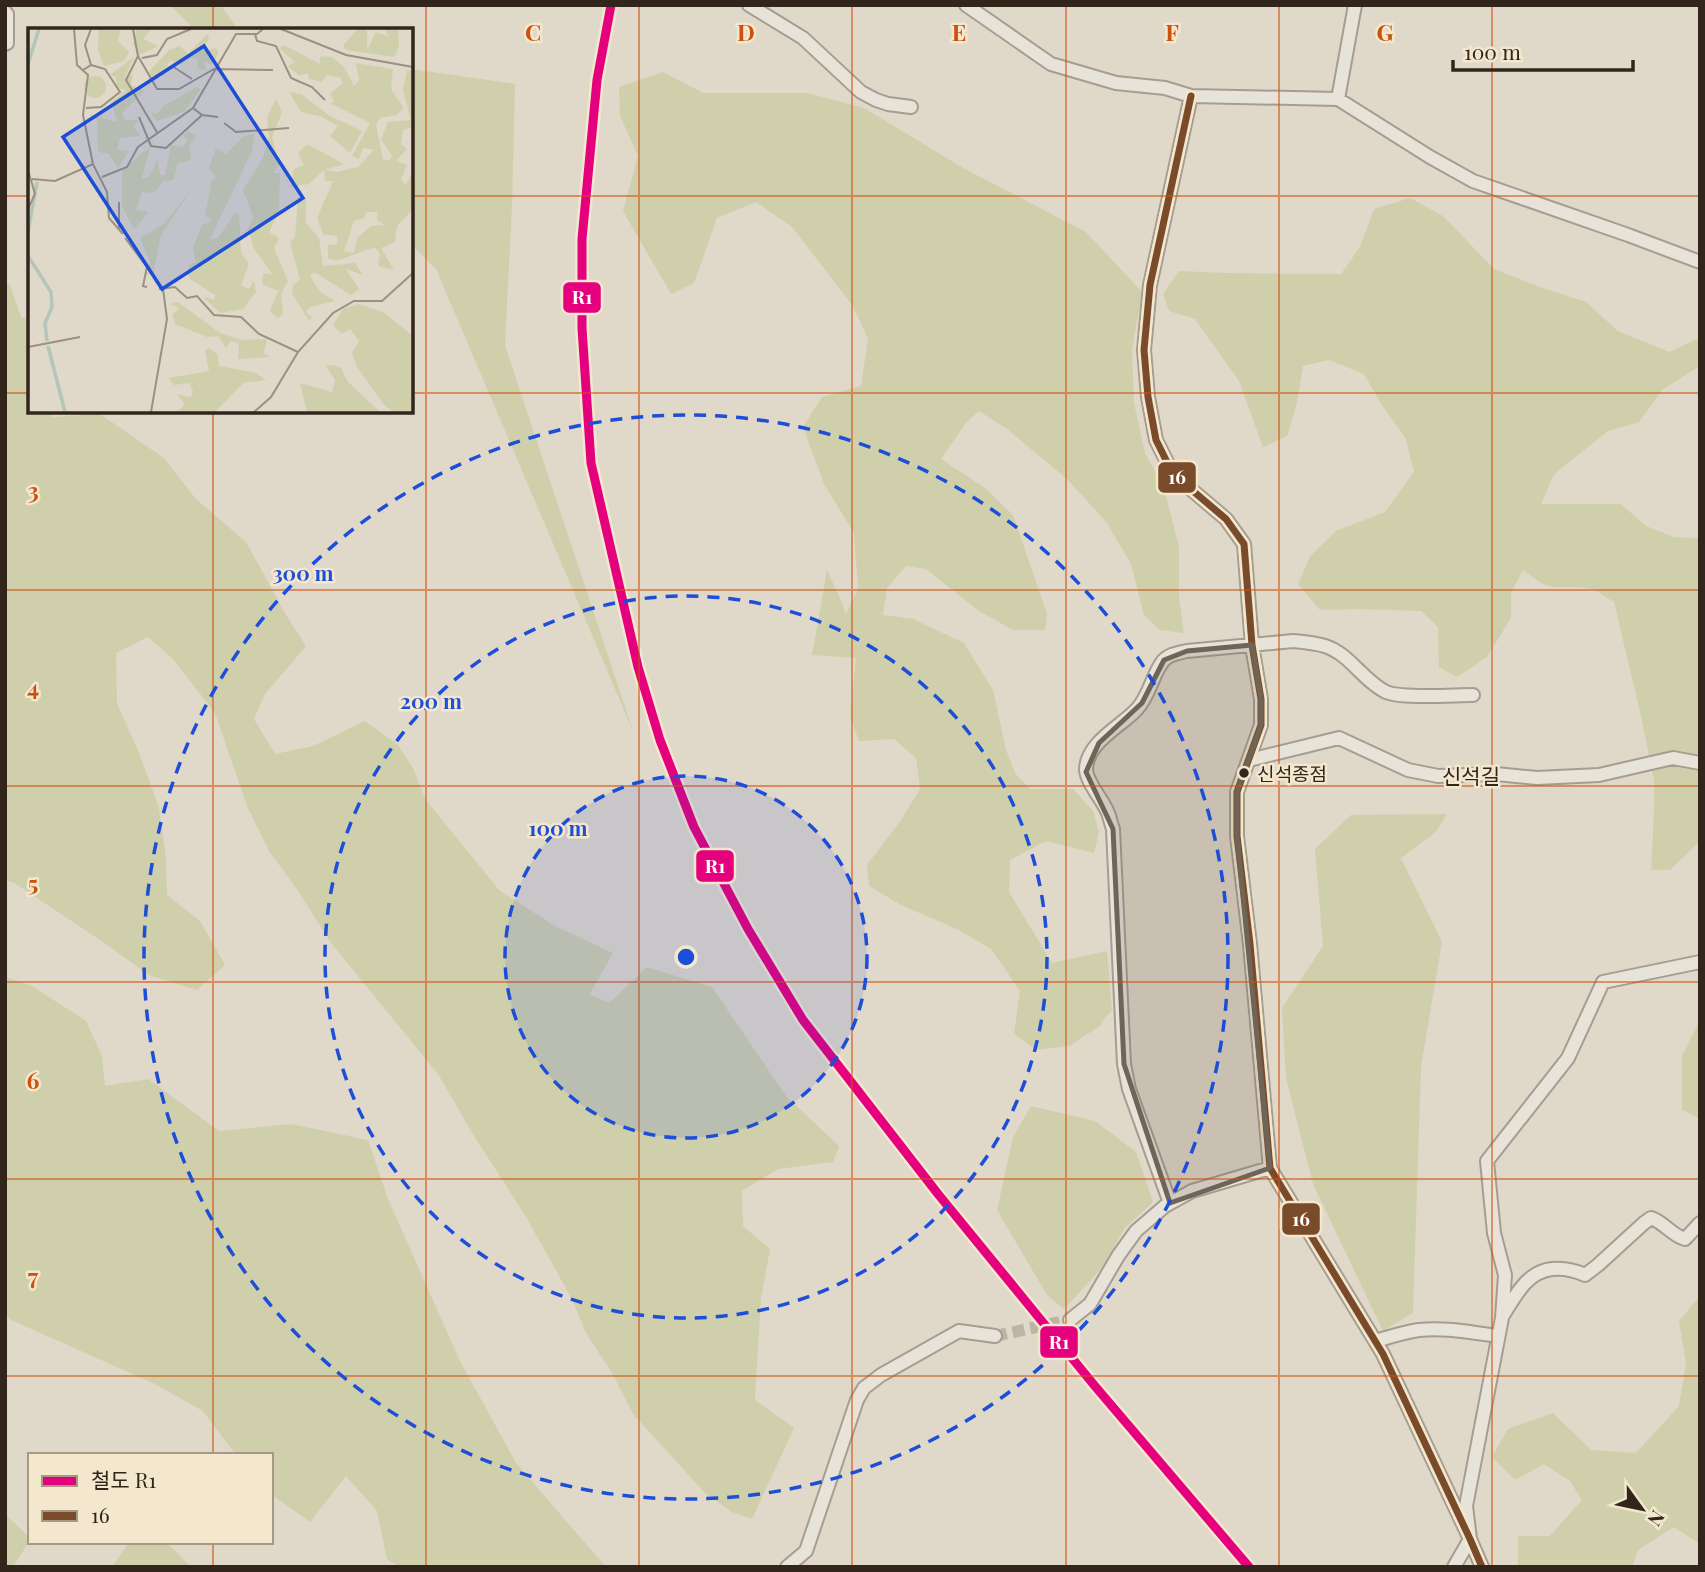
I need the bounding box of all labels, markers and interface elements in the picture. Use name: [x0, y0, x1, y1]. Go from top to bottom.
text: C: [525, 16, 541, 47]
text: D: [737, 16, 755, 47]
text: E: [952, 16, 966, 47]
text: F: [1165, 16, 1179, 47]
text: G: [1377, 16, 1394, 47]
inset map: [28, 28, 413, 413]
scale bar: [1453, 28, 1633, 72]
text: 100 m: [1464, 37, 1521, 65]
line badge: R1: [562, 281, 602, 314]
text: R1: [572, 283, 592, 309]
line badge: 16: [1157, 461, 1197, 494]
text: 16: [1168, 463, 1186, 489]
text: 3: [27, 474, 39, 505]
text: 300 m: [272, 558, 334, 586]
text: 4: [27, 671, 39, 702]
text: 200 m: [400, 686, 462, 714]
place label: 신석종점: [1257, 760, 1327, 786]
street label: 신석길: [1442, 761, 1500, 789]
marker: 신석종점: [1237, 766, 1251, 780]
text: 100 m: [528, 813, 588, 841]
line badge: R1: [695, 849, 735, 883]
text: R1: [705, 852, 725, 878]
text: 5: [28, 867, 38, 898]
centre of rings: [674, 945, 698, 969]
text: 6: [27, 1064, 40, 1095]
line badge: 16: [1281, 1202, 1321, 1236]
text: 16: [1292, 1205, 1310, 1231]
text: 7: [28, 1260, 39, 1291]
line badge: R1: [1039, 1325, 1079, 1359]
text: R1: [1049, 1328, 1069, 1354]
legend: [28, 1453, 273, 1544]
text: 철도 R1: [91, 1465, 156, 1493]
north arrow: [1607, 1474, 1677, 1544]
text: 16: [91, 1500, 110, 1528]
text: N: [1642, 1506, 1672, 1532]

